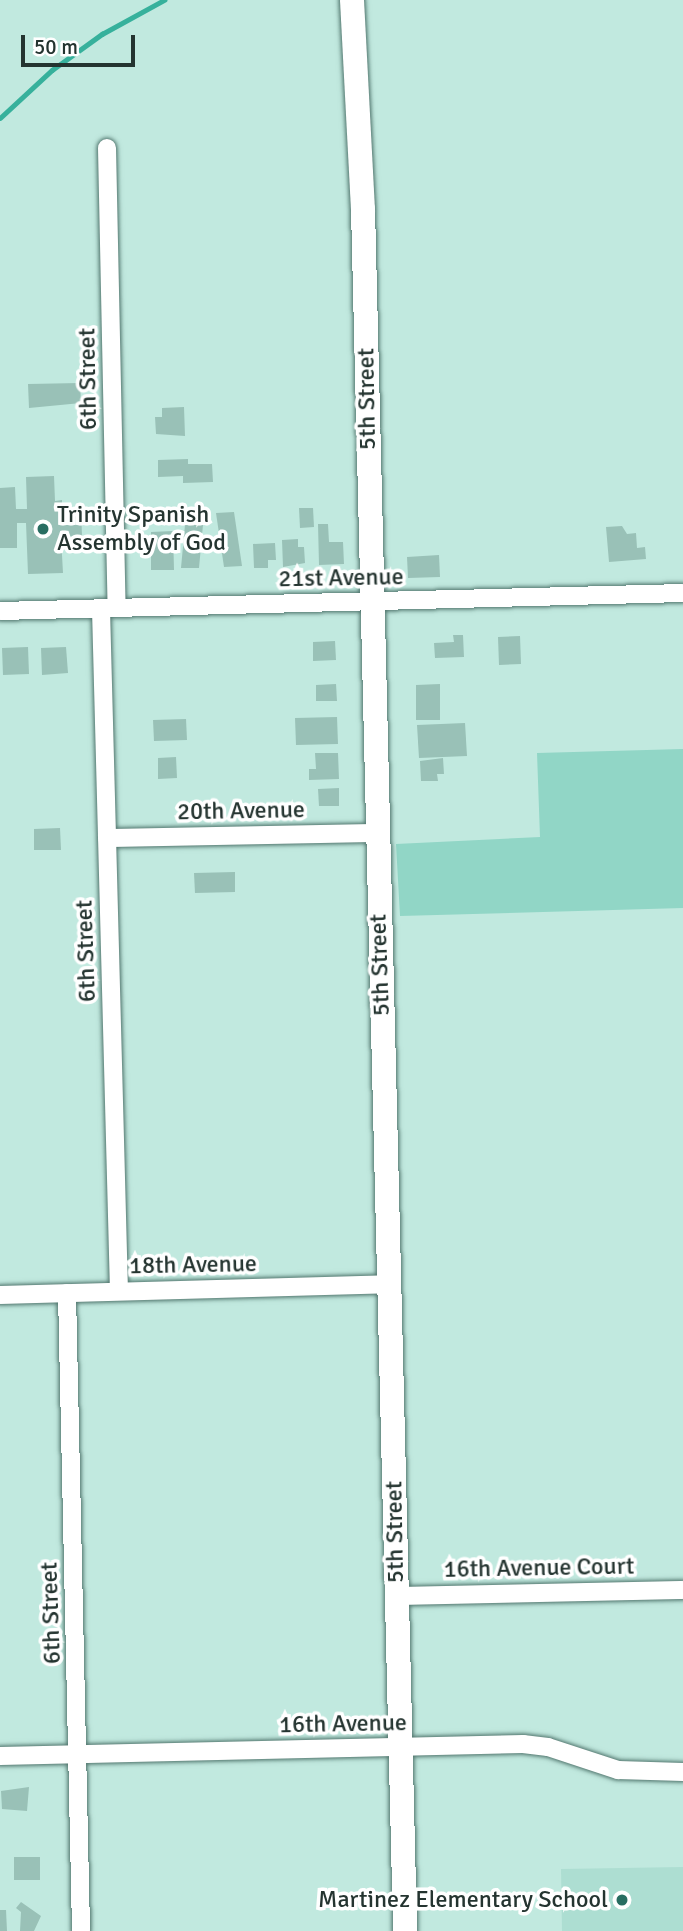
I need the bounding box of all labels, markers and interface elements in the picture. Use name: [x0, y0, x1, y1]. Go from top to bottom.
scale bar: [24, 21, 138, 65]
text: 50 m: [34, 34, 78, 60]
street label: 6th Street: [73, 328, 103, 430]
street label: 5th Street: [352, 348, 382, 450]
place label: Trinity Spanish Assembly of God: [57, 501, 226, 557]
marker: Trinity Spanish Assembly of God: [35, 521, 51, 537]
street label: 21st Avenue: [278, 563, 404, 593]
street label: 20th Avenue: [177, 795, 305, 827]
street label: 6th Street: [70, 899, 102, 1003]
street label: 5th Street: [364, 913, 396, 1017]
street label: 18th Avenue: [129, 1249, 257, 1281]
street label: 5th Street: [380, 1481, 410, 1583]
street label: 16th Avenue Court: [443, 1552, 635, 1584]
street label: 6th Street: [35, 1561, 67, 1665]
street label: 16th Avenue: [279, 1708, 407, 1740]
place label: Martinez Elementary School: [318, 1886, 608, 1914]
marker: Martinez Elementary School: [614, 1892, 630, 1908]

